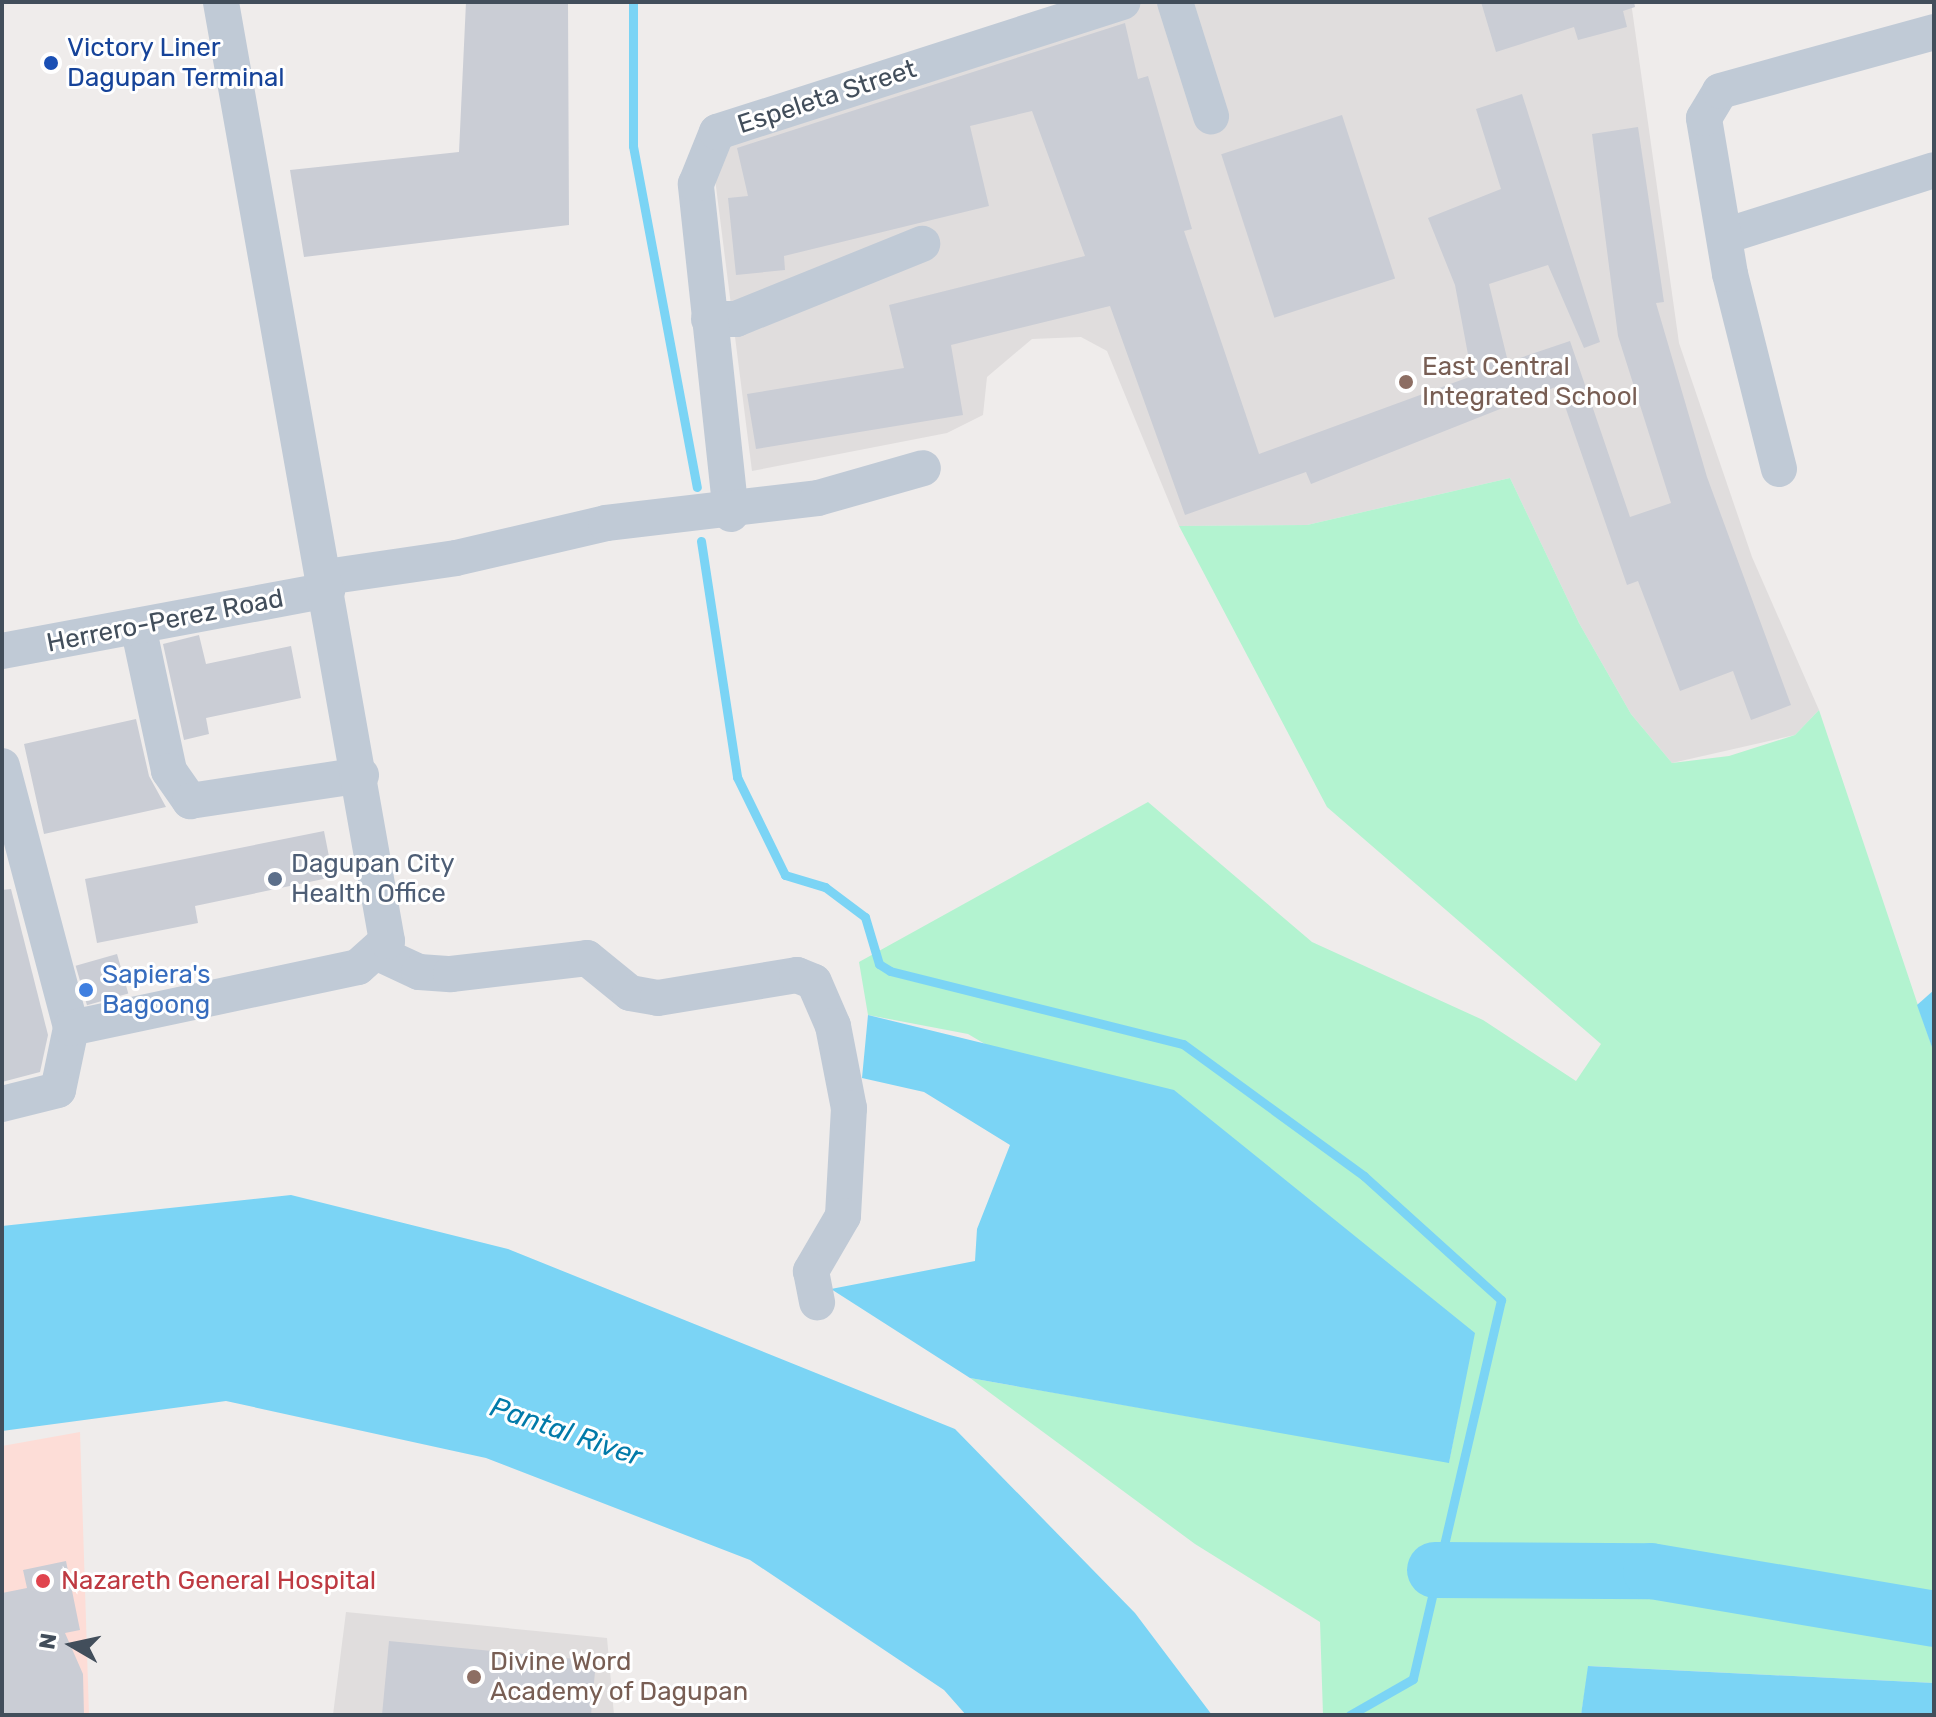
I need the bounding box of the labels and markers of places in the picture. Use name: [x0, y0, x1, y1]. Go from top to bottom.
place label: Victory Liner Dagupan Terminal: [67, 32, 285, 94]
marker: Victory Liner Dagupan Terminal: [42, 54, 60, 72]
place label: East Central Integrated School: [1422, 351, 1638, 412]
marker: East Central Integrated School: [1397, 373, 1415, 391]
place label: Dagupan City Health Office: [291, 848, 455, 910]
marker: Dagupan City Health Office: [266, 870, 284, 888]
place label: Sapiera's Bagoong: [102, 959, 211, 1020]
marker: Sapiera's Bagoong: [77, 981, 95, 999]
place label: Nazareth General Hospital: [61, 1565, 376, 1597]
marker: Nazareth General Hospital: [32, 1570, 54, 1592]
place label: Divine Word Academy of Dagupan: [490, 1646, 750, 1708]
marker: Divine Word Academy of Dagupan: [465, 1668, 483, 1686]

